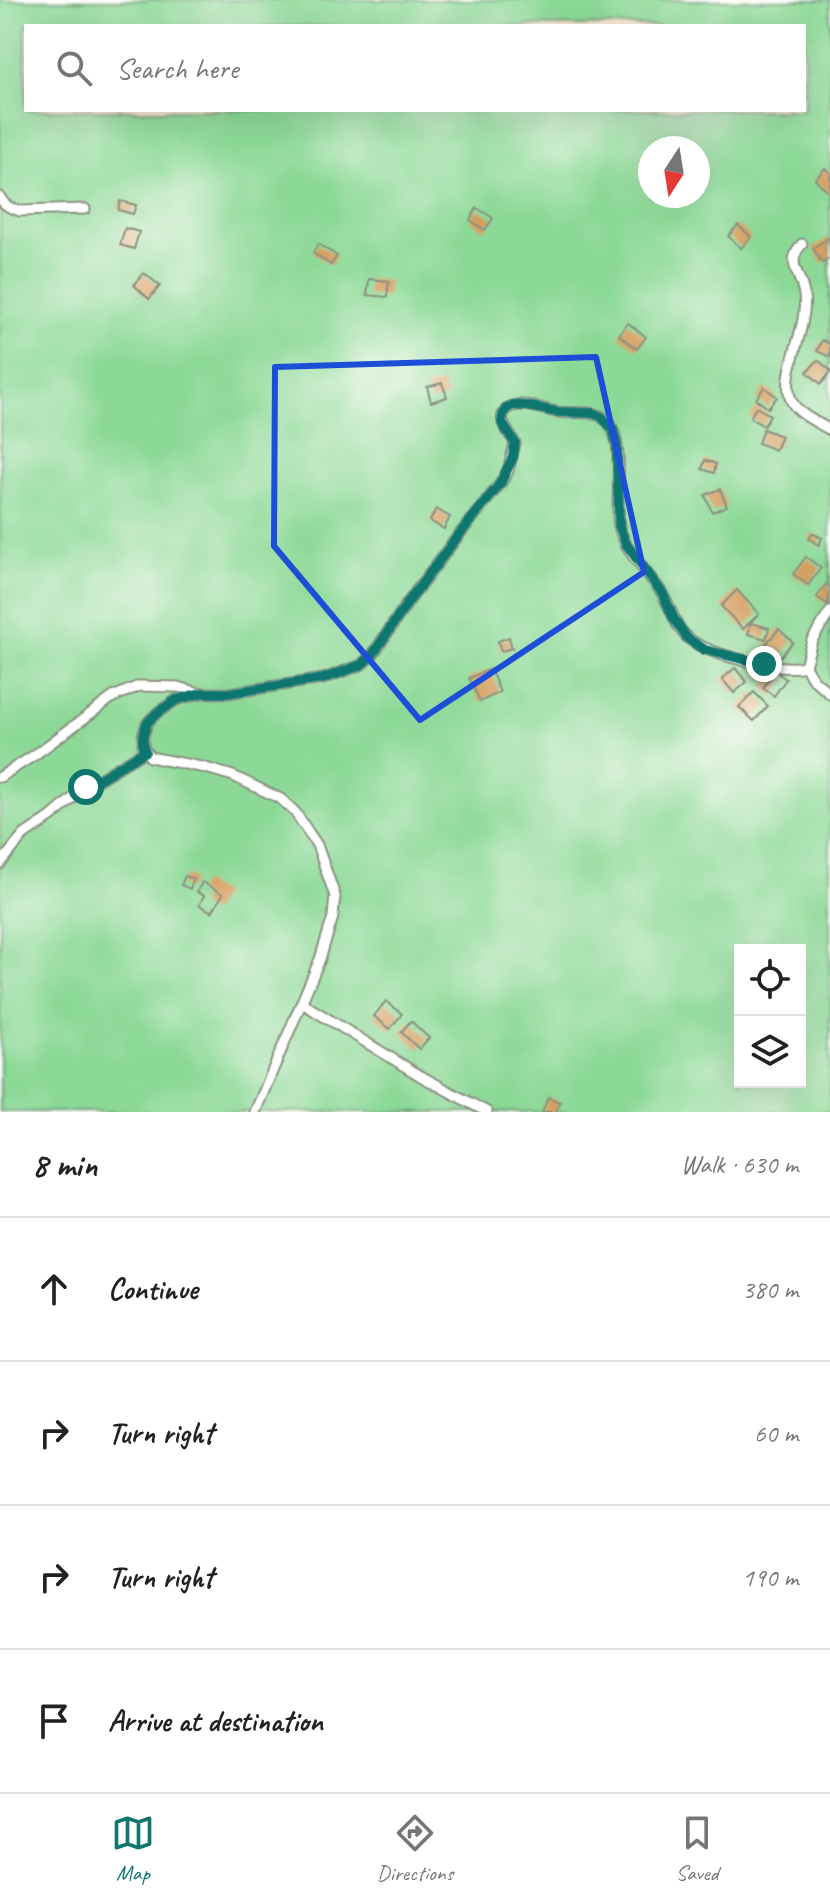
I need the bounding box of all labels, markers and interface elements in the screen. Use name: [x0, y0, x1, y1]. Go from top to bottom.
search box: [24, 24, 806, 112]
icon: search: [52, 46, 96, 90]
text: Search here: [116, 49, 238, 87]
north arrow: [638, 136, 710, 208]
route end: [746, 646, 782, 682]
route start: [68, 769, 104, 805]
map controls: [734, 944, 806, 1088]
button: locate: [734, 944, 806, 1016]
button: layers: [734, 1016, 806, 1088]
text: 8 min: [32, 1143, 97, 1186]
text: Walk · 630 m: [681, 1148, 798, 1181]
icon: ahead: [32, 1267, 76, 1311]
text: Continue: [108, 1270, 198, 1308]
text: 380 m: [742, 1273, 798, 1306]
icon: right: [32, 1411, 76, 1455]
text: Turn right: [108, 1414, 213, 1452]
text: 60 m: [754, 1417, 798, 1450]
icon: right: [32, 1555, 76, 1599]
text: Turn right: [108, 1558, 213, 1596]
text: 190 m: [742, 1561, 798, 1594]
icon: arrive: [32, 1699, 76, 1743]
text: Arrive at destination: [108, 1702, 323, 1740]
tab: Map: [111, 1811, 155, 1887]
tab: Directions: [377, 1811, 453, 1887]
tab: Saved: [675, 1811, 719, 1887]

